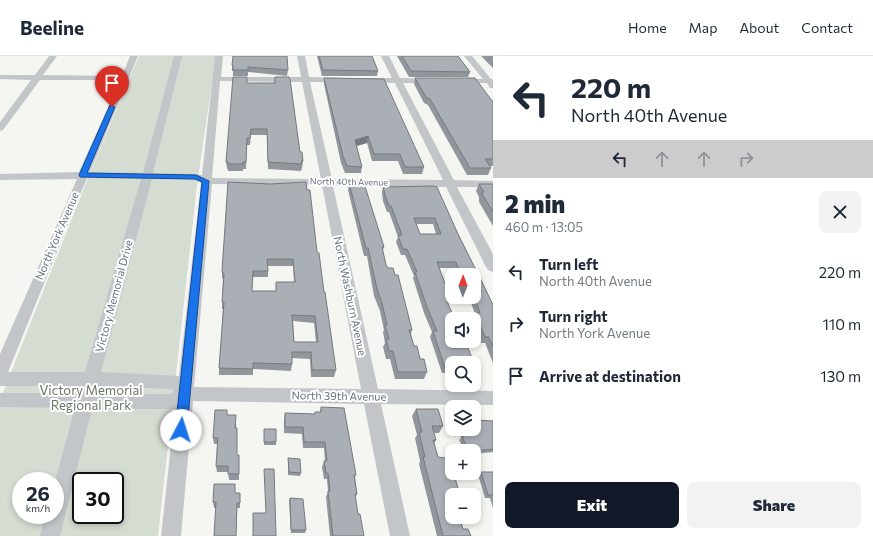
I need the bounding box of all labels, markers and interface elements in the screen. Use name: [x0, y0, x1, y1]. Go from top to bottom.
text: Beeline: [20, 16, 84, 39]
text: Home: [628, 19, 667, 36]
text: Map: [689, 19, 717, 36]
text: About: [739, 19, 779, 36]
text: Contact: [801, 19, 853, 36]
pin: [95, 66, 129, 107]
text: 220 m: [571, 70, 651, 104]
icon: arrive: [101, 72, 123, 94]
icon: left: [505, 72, 557, 124]
text: North 40th Avenue: [571, 104, 727, 126]
icon: left: [609, 148, 631, 170]
icon: ahead: [651, 148, 673, 170]
icon: ahead: [693, 148, 715, 170]
icon: right: [735, 148, 757, 170]
street label: North 40th Avenue: [310, 175, 388, 188]
text: 2 min: [505, 189, 565, 218]
street label: North York Avenue: [32, 190, 81, 282]
button: close: [819, 191, 861, 233]
text: 460 m · 13:05: [505, 219, 583, 235]
street label: North Washburn Avenue: [331, 235, 370, 357]
street label: Victory Memorial Drive: [92, 238, 135, 354]
text: Turn left: [539, 255, 598, 273]
icon: left: [505, 261, 527, 283]
text: 220 m: [819, 263, 861, 281]
north arrow: [445, 268, 481, 304]
map controls: [445, 268, 481, 524]
text: North 40th Avenue: [539, 273, 652, 289]
text: Turn right: [539, 307, 608, 325]
button: sound: [445, 312, 481, 348]
icon: right: [505, 313, 527, 335]
text: 110 m: [822, 315, 861, 333]
text: North York Avenue: [539, 325, 650, 341]
button: search: [445, 356, 481, 392]
icon: arrive: [505, 365, 527, 387]
text: Arrive at destination: [539, 367, 681, 385]
text: 130 m: [820, 367, 861, 385]
park label: Victory Memorial Regional Park: [39, 382, 143, 413]
street label: North 39th Avenue: [292, 388, 387, 403]
button: layers: [445, 400, 481, 436]
position arrow: [160, 409, 202, 451]
button: +: [445, 444, 481, 480]
speed limit sign: 30: [72, 472, 124, 524]
text: 26: [26, 481, 50, 505]
button: Exit: [505, 482, 679, 528]
button: Share: [687, 482, 861, 528]
button: −: [445, 488, 481, 524]
text: km/h: [26, 502, 50, 514]

